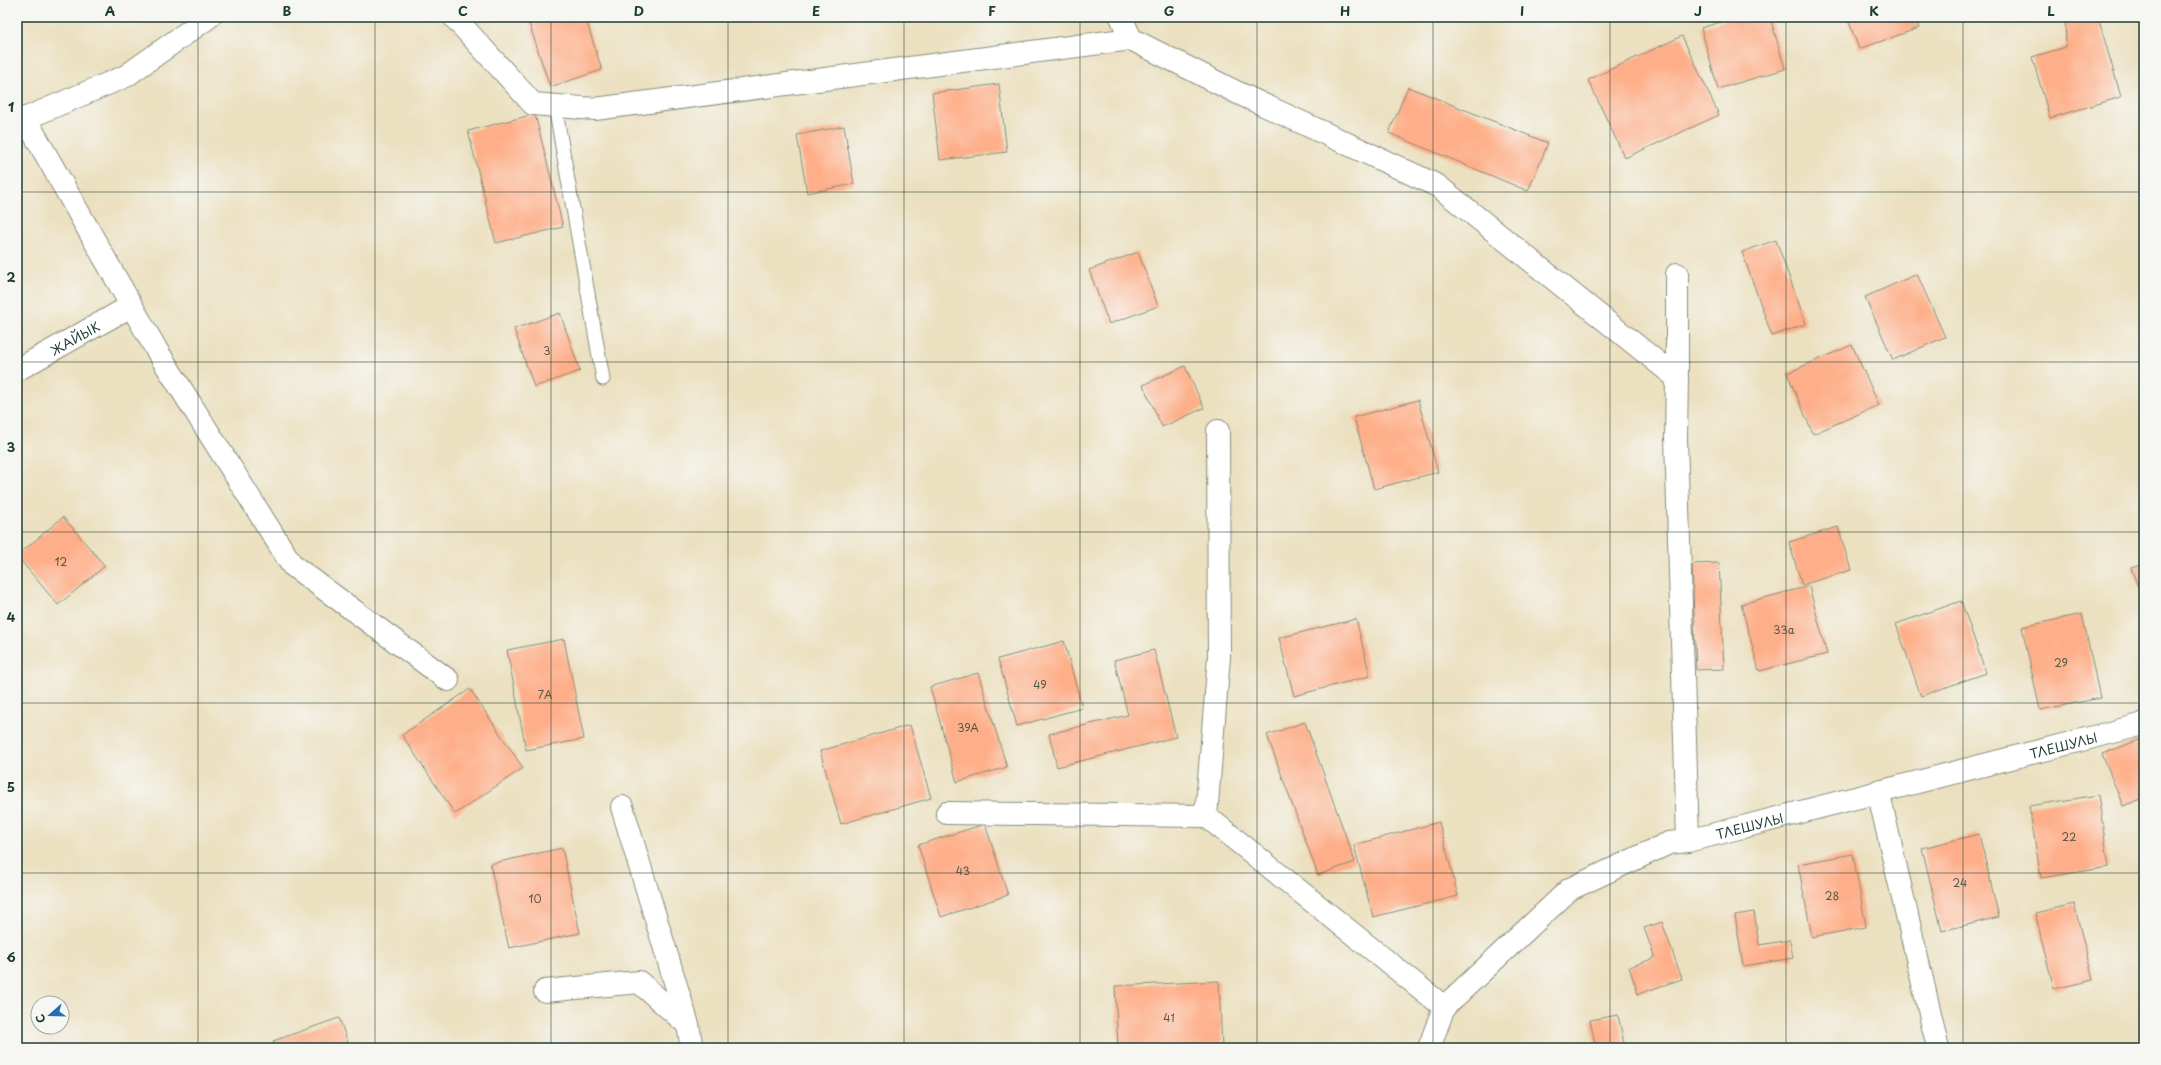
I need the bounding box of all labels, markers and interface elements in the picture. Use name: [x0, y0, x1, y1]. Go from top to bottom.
text: A: [105, 1, 115, 20]
text: B: [283, 1, 292, 20]
text: C: [458, 1, 468, 20]
text: D: [634, 1, 644, 20]
text: E: [812, 1, 820, 20]
text: F: [988, 1, 996, 20]
text: G: [1164, 1, 1174, 20]
text: H: [1340, 1, 1350, 20]
text: I: [1520, 1, 1524, 20]
text: J: [1694, 1, 1702, 20]
text: K: [1869, 1, 1879, 20]
text: L: [2047, 1, 2055, 20]
text: 1: [8, 97, 14, 116]
text: 2: [6, 267, 16, 286]
street label: ЖАЙЫК: [46, 316, 103, 359]
house number: 3: [543, 342, 551, 359]
text: 3: [7, 437, 16, 456]
house number: 12: [55, 553, 68, 570]
text: 4: [7, 607, 16, 626]
house number: 33а: [1773, 621, 1795, 638]
house number: 29: [2054, 654, 2068, 671]
house number: 49: [1033, 676, 1047, 693]
house number: 7А: [538, 686, 553, 703]
house number: 39А: [957, 719, 979, 736]
street label: ТЛЕШУЛЫ: [2028, 727, 2099, 762]
text: 5: [7, 777, 15, 796]
street label: ТЛЕШУЛЫ: [1714, 807, 1785, 843]
house number: 22: [2062, 828, 2076, 845]
house number: 43: [956, 862, 970, 879]
house number: 24: [1953, 874, 1967, 891]
house number: 28: [1825, 887, 1839, 904]
house number: 10: [529, 890, 541, 907]
text: 6: [6, 947, 16, 966]
north arrow: [30, 995, 70, 1035]
house number: 41: [1163, 1009, 1175, 1026]
text: С: [31, 1012, 50, 1025]

